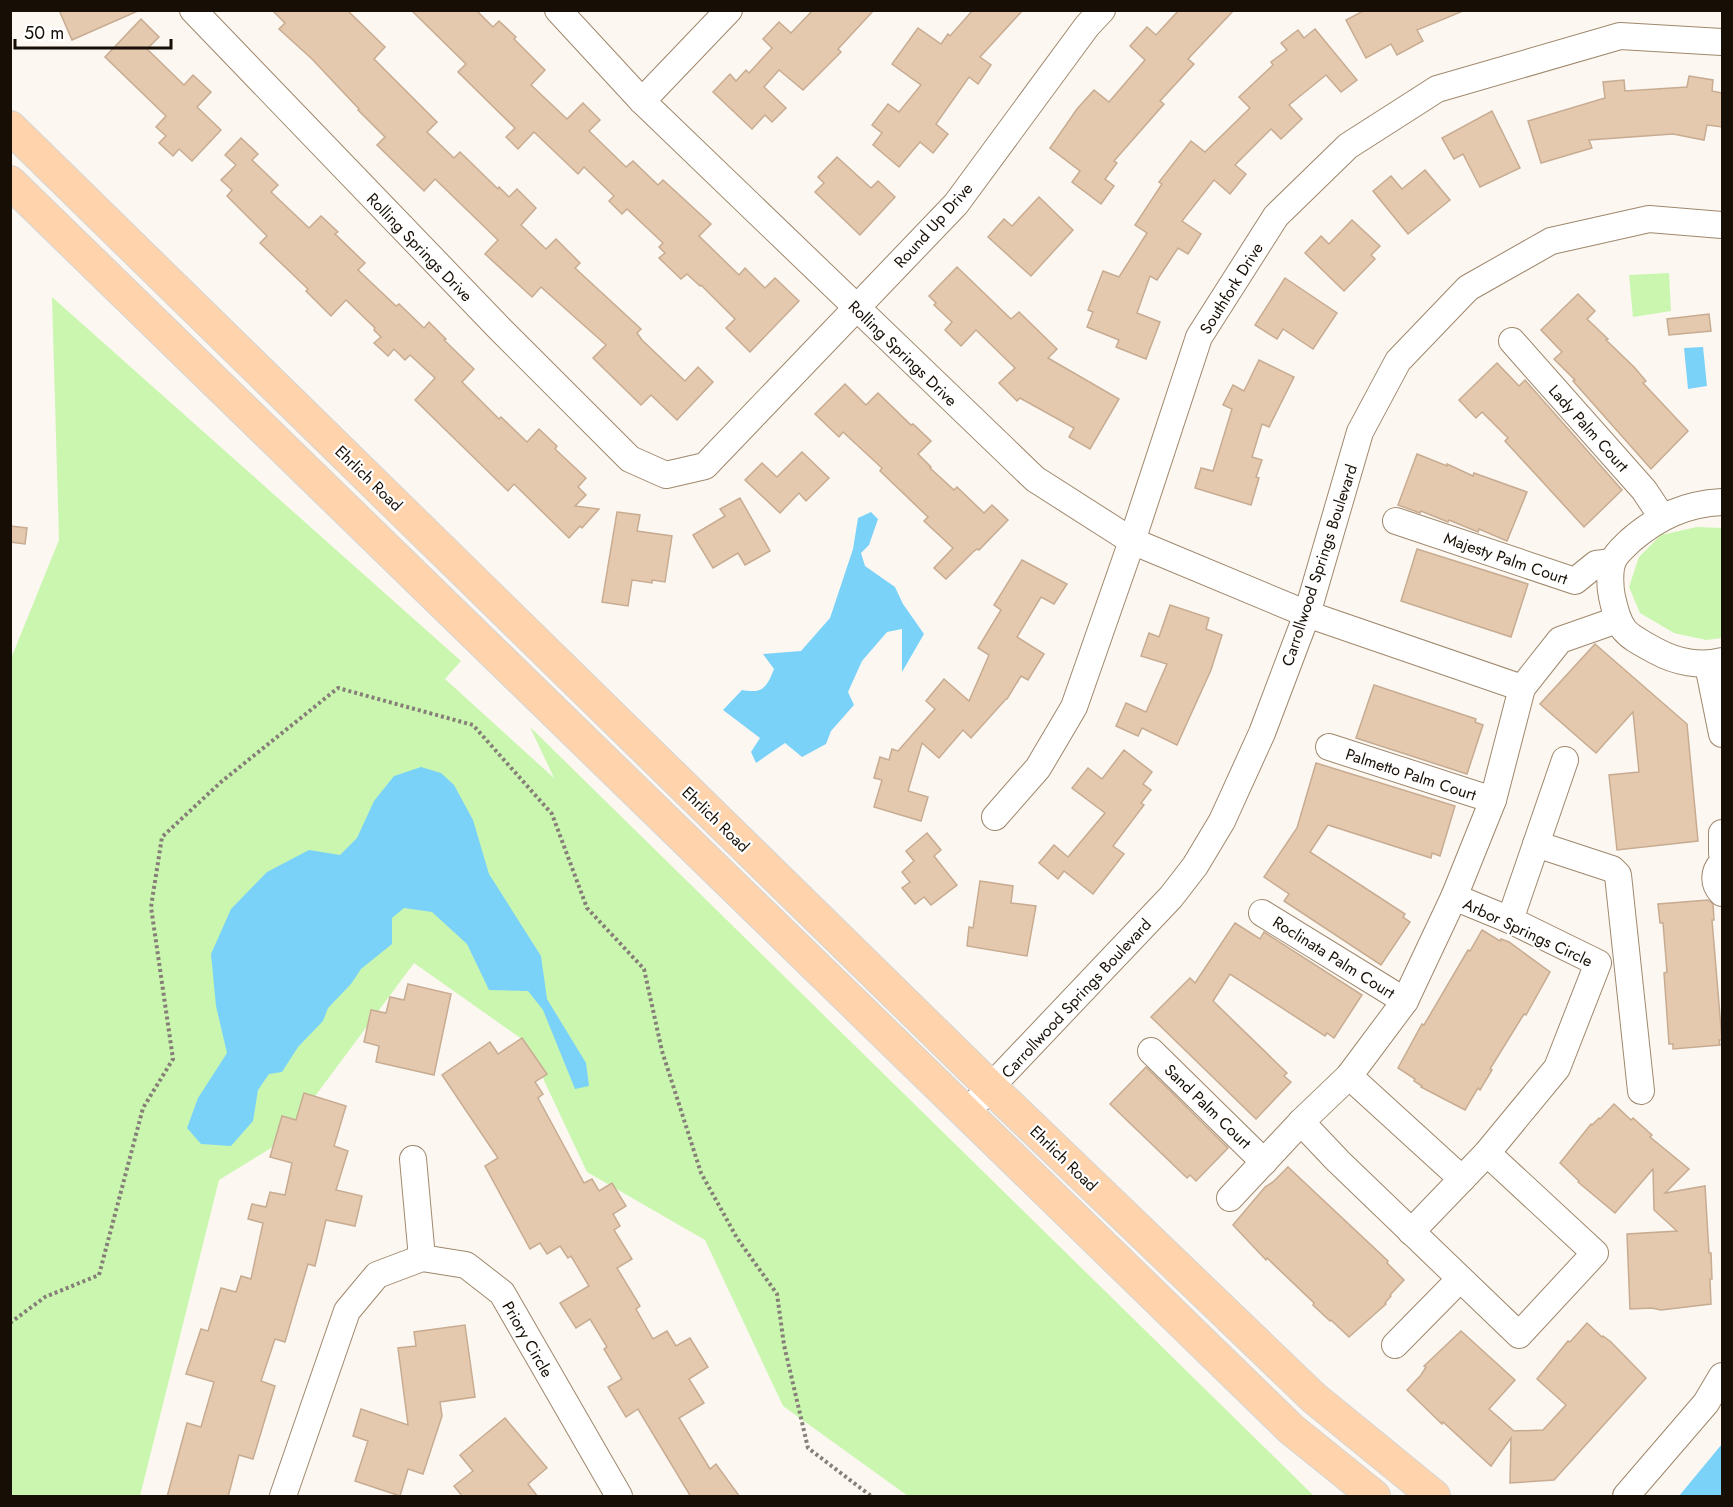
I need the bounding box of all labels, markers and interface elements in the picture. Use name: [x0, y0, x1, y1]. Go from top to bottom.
scale bar: [15, 12, 171, 50]
text: 50 m: [24, 20, 64, 46]
street label: Round Up Drive: [889, 178, 978, 273]
street label: Rolling Springs Drive: [362, 188, 478, 307]
street label: Southfork Drive: [1194, 238, 1269, 339]
street label: Rolling Springs Drive: [843, 295, 962, 411]
street label: Lady Palm Court: [1543, 380, 1634, 477]
street label: Ehrlich Road: [330, 440, 408, 516]
street label: Carrollwood Springs Boulevard: [1276, 461, 1363, 669]
street label: Majesty Palm Court: [1441, 527, 1571, 590]
street label: Palmetto Palm Court: [1343, 743, 1479, 806]
street label: Ehrlich Road: [677, 781, 755, 857]
street label: Arbor Springs Circle: [1459, 892, 1596, 973]
street label: Roclinata Palm Court: [1268, 911, 1399, 1004]
street label: Carrollwood Springs Boulevard: [996, 913, 1157, 1083]
street label: Sand Palm Court: [1159, 1059, 1256, 1154]
street label: Ehrlich Road: [1025, 1120, 1103, 1196]
street label: Priory Circle: [496, 1297, 559, 1382]

